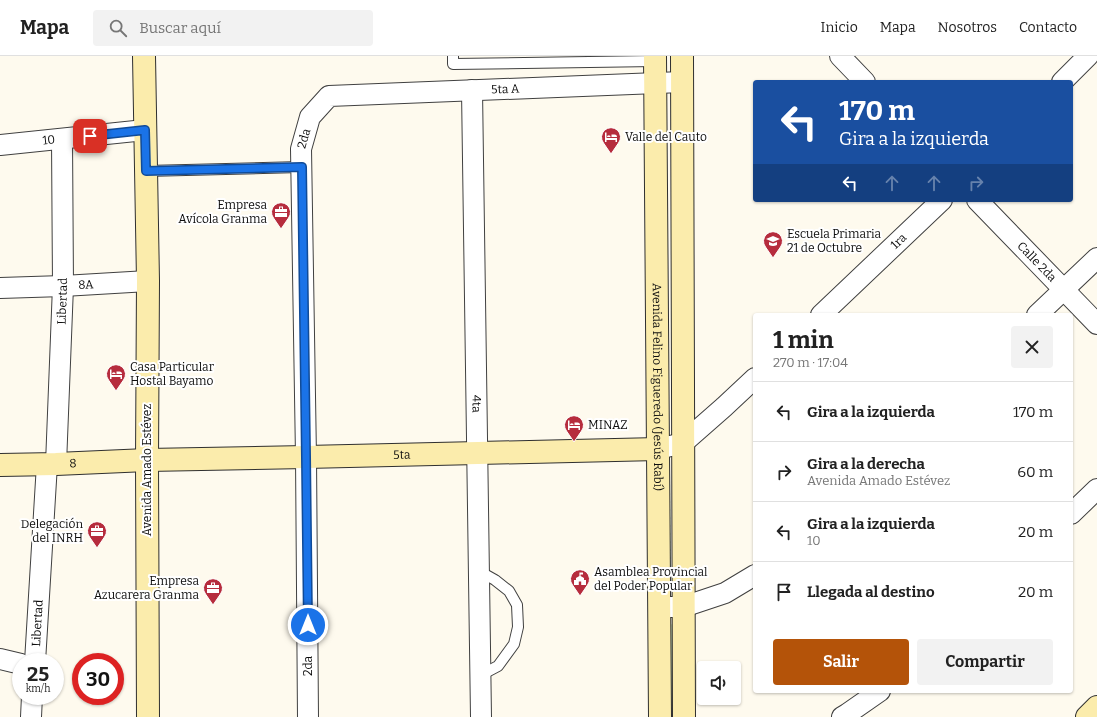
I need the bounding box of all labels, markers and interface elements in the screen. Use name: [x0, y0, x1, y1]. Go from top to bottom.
search box: [93, 10, 373, 46]
text: Mapa: [20, 16, 69, 39]
icon: search: [107, 17, 129, 39]
text: Buscar aquí: [139, 19, 221, 37]
text: Inicio: [821, 19, 858, 36]
text: Mapa: [880, 19, 916, 36]
text: Nosotros: [938, 19, 997, 36]
text: Contacto: [1019, 19, 1077, 36]
street label: 5ta A: [491, 81, 520, 97]
text: 170 m: [839, 94, 915, 127]
icon: left: [773, 96, 825, 148]
pin: [73, 119, 107, 153]
icon: arrive: [79, 125, 101, 147]
street label: 2da: [295, 126, 314, 150]
hotel icon: Valle del Cauto: [600, 126, 622, 154]
text: Gira a la izquierda: [839, 128, 989, 150]
place label: Valle del Cauto: [625, 130, 707, 144]
street label: 10: [42, 132, 56, 148]
icon: left: [839, 172, 861, 194]
icon: ahead: [881, 172, 903, 194]
icon: ahead: [923, 172, 945, 194]
icon: right: [965, 172, 987, 194]
place label: Empresa Avícola Granma: [178, 198, 267, 226]
office icon: Empresa Avícola Granma: [270, 201, 292, 229]
place label: Escuela Primaria 21 de Octubre: [787, 227, 882, 255]
school or university icon: Escuela Primaria 21 de Octubre: [762, 230, 784, 258]
street label: 1ra: [888, 230, 910, 252]
street label: Calle 2da: [1014, 239, 1060, 285]
street label: 8A: [78, 277, 94, 292]
street label: Libertad: [54, 278, 70, 325]
street label: Avenida Felino Figueredo (Jesús Rabí): [650, 283, 666, 491]
text: 1 min: [773, 326, 834, 354]
button: close: [1011, 326, 1053, 368]
text: 270 m · 17:04: [773, 355, 848, 370]
place label: Casa Particular Hostal Bayamo: [130, 360, 215, 388]
hotel icon: Casa Particular Hostal Bayamo: [105, 363, 127, 391]
street label: 4ta: [469, 395, 484, 413]
icon: left: [773, 401, 795, 423]
text: Gira a la izquierda: [807, 403, 935, 421]
text: 170 m: [1013, 403, 1053, 421]
street label: Avenida Amado Estévez: [140, 404, 154, 536]
hotel icon: MINAZ: [563, 414, 585, 442]
place label: MINAZ: [588, 418, 628, 432]
street label: 5ta: [393, 448, 411, 462]
text: Gira a la derecha: [807, 455, 925, 473]
street label: 8: [69, 456, 77, 470]
icon: right: [773, 461, 795, 483]
text: 60 m: [1017, 463, 1053, 481]
text: Avenida Amado Estévez: [807, 473, 950, 488]
text: Gira a la izquierda: [807, 515, 935, 533]
place label: Delegación del INRH: [21, 517, 83, 545]
office icon: Delegación del INRH: [86, 520, 108, 548]
icon: left: [773, 521, 795, 543]
text: 20 m: [1018, 523, 1053, 541]
text: 10: [807, 533, 821, 548]
place label: Asamblea Provincial del Poder Popular: [594, 565, 708, 593]
public building icon: Asamblea Provincial del Poder Popular: [569, 568, 591, 596]
place label: Empresa Azucarera Granma: [94, 574, 199, 602]
office icon: Empresa Azucarera Granma: [202, 577, 224, 605]
icon: arrive: [773, 581, 795, 603]
text: Llegada al destino: [807, 583, 935, 601]
text: 20 m: [1018, 583, 1053, 601]
street label: Libertad: [29, 599, 46, 647]
position arrow: [287, 604, 329, 646]
button: Salir: [773, 639, 909, 685]
button: Compartir: [917, 639, 1053, 685]
speed limit sign: 30: [72, 653, 124, 705]
street label: 2da: [301, 656, 315, 676]
map controls: [697, 661, 741, 705]
button: sound: [697, 661, 741, 705]
text: 25: [27, 662, 49, 686]
text: km/h: [26, 683, 50, 695]

